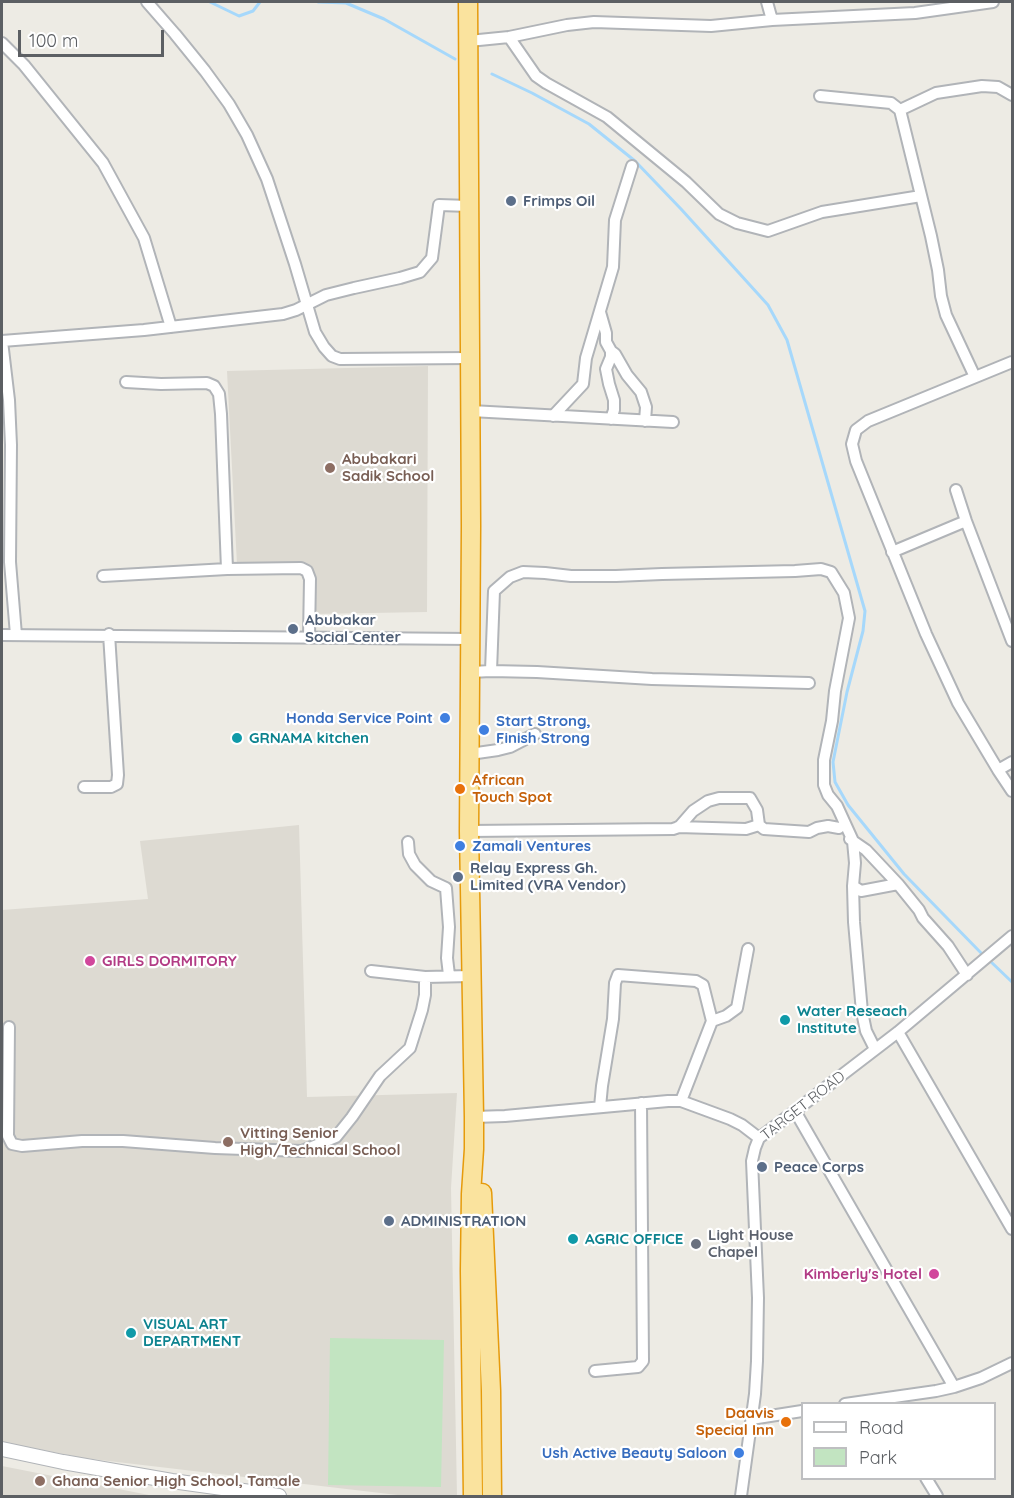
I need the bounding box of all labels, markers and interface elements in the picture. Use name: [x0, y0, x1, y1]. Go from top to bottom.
scale bar: [21, 18, 166, 56]
text: 100 m: [29, 29, 78, 52]
place label: Frimps Oil: [523, 192, 595, 210]
marker: Frimps Oil: [504, 194, 518, 208]
place label: Abubakari Sadik School: [342, 450, 434, 485]
marker: Abubakari Sadik School: [323, 461, 337, 475]
place label: Abubakar Social Center: [305, 611, 401, 646]
marker: Abubakar Social Center: [286, 622, 300, 636]
place label: Honda Service Point: [286, 709, 433, 727]
marker: Honda Service Point: [438, 711, 452, 725]
place label: Start Strong, Finish Strong: [496, 712, 591, 747]
marker: Start Strong, Finish Strong: [477, 723, 491, 737]
place label: GRNAMA kitchen: [249, 729, 369, 747]
marker: GRNAMA kitchen: [230, 731, 244, 745]
place label: African Touch Spot: [472, 771, 552, 806]
marker: African Touch Spot: [453, 782, 467, 796]
place label: Zamali Ventures: [472, 837, 591, 855]
marker: Zamali Ventures: [453, 839, 467, 853]
place label: Relay Express Gh. Limited (VRA Vendor): [470, 859, 626, 894]
marker: Relay Express Gh. Limited (VRA Vendor): [451, 870, 465, 884]
place label: GIRLS DORMITORY: [102, 952, 237, 970]
marker: GIRLS DORMITORY: [83, 954, 97, 968]
place label: Water Reseach Institute: [797, 1002, 907, 1037]
marker: Water Reseach Institute: [778, 1013, 792, 1027]
street label: TARGET ROAD: [757, 1068, 849, 1144]
place label: Vitting Senior High/Technical School: [240, 1124, 400, 1159]
marker: Vitting Senior High/Technical School: [221, 1135, 235, 1149]
place label: Peace Corps: [774, 1158, 864, 1176]
marker: Peace Corps: [755, 1160, 769, 1174]
place label: ADMINISTRATION: [401, 1212, 526, 1230]
marker: ADMINISTRATION: [382, 1214, 396, 1228]
place label: Light House Chapel: [708, 1226, 794, 1261]
place label: AGRIC OFFICE: [585, 1230, 683, 1248]
marker: AGRIC OFFICE: [566, 1232, 580, 1246]
marker: Light House Chapel: [689, 1237, 703, 1251]
place label: Kimberly's Hotel: [804, 1265, 922, 1283]
marker: Kimberly's Hotel: [927, 1267, 941, 1281]
place label: VISUAL ART DEPARTMENT: [143, 1315, 241, 1350]
marker: VISUAL ART DEPARTMENT: [124, 1326, 138, 1340]
legend: [801, 1402, 996, 1480]
place label: Daavis Special Inn: [696, 1404, 774, 1439]
marker: Daavis Special Inn: [779, 1415, 793, 1429]
text: Road: [859, 1416, 904, 1439]
place label: Ush Active Beauty Saloon: [542, 1444, 727, 1462]
marker: Ush Active Beauty Saloon: [732, 1446, 746, 1460]
text: Park: [859, 1446, 897, 1469]
place label: Ghana Senior High School, Tamale: [52, 1472, 300, 1490]
marker: Ghana Senior High School, Tamale: [33, 1474, 47, 1488]

